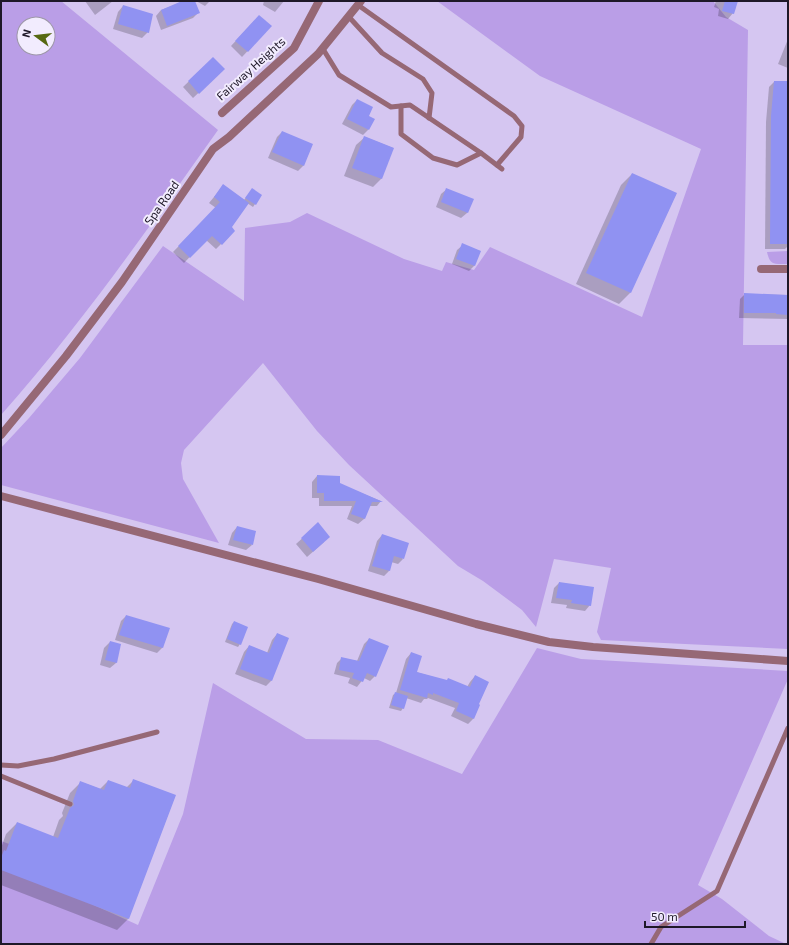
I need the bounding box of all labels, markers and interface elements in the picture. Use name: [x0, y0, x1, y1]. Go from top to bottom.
north arrow: [16, 16, 56, 56]
text: N: [19, 28, 33, 39]
street label: Fairway Heights: [213, 34, 288, 103]
street label: Spa Road: [141, 178, 181, 227]
scale bar: [645, 903, 745, 929]
text: 50 m: [651, 909, 678, 923]

